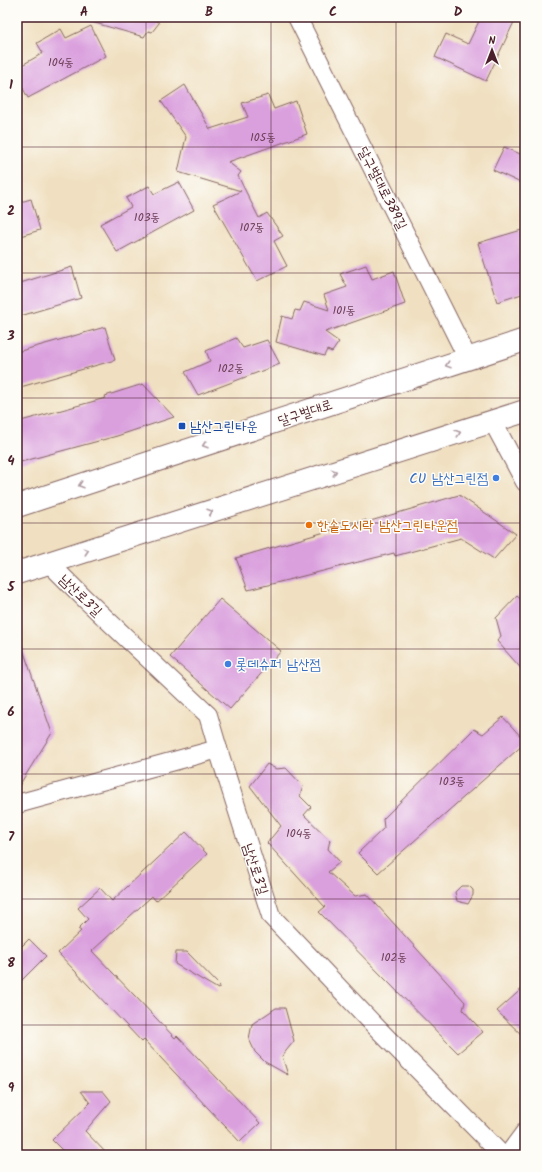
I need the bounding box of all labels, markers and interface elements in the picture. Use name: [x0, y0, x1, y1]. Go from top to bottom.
text: A: [80, 2, 88, 23]
text: B: [205, 2, 213, 23]
text: C: [329, 2, 337, 23]
text: D: [454, 2, 463, 23]
north arrow: [472, 30, 512, 70]
text: N: [489, 32, 496, 50]
house number: 104동: [48, 53, 74, 72]
text: 1: [9, 75, 13, 96]
house number: 105동: [250, 128, 276, 147]
street label: 달구벌대로389길: [352, 143, 413, 235]
text: 2: [7, 201, 15, 222]
house number: 103동: [134, 208, 160, 227]
house number: 107동: [240, 218, 264, 237]
house number: 101동: [332, 301, 356, 320]
text: 3: [6, 326, 15, 347]
house number: 102동: [218, 359, 244, 378]
one-way arrow: [445, 361, 452, 369]
street label: 달구벌대로: [275, 394, 335, 432]
place label: 남산그린타운: [190, 416, 258, 438]
marker: 남산그린타운: [177, 421, 187, 431]
one-way arrow: [454, 429, 461, 438]
one-way arrow: [202, 440, 209, 449]
text: 4: [7, 451, 15, 472]
place label: CU 남산그린점: [409, 468, 488, 490]
one-way arrow: [330, 469, 337, 477]
marker: CU 남산그린점: [491, 473, 501, 483]
one-way arrow: [78, 480, 85, 489]
one-way arrow: [206, 508, 213, 517]
place label: 한솥도시락 남산그린타운점: [317, 515, 458, 537]
marker: 한솥도시락 남산그린타운점: [304, 520, 314, 530]
one-way arrow: [82, 548, 89, 556]
street label: 남산로3길: [54, 569, 108, 623]
text: 5: [7, 577, 16, 598]
place label: 롯데슈퍼 남산점: [236, 654, 320, 676]
marker: 롯데슈퍼 남산점: [223, 659, 233, 669]
text: 6: [7, 702, 15, 723]
house number: 103동: [439, 772, 465, 791]
house number: 104동: [286, 824, 312, 843]
text: 7: [8, 827, 15, 848]
street label: 남산로3길: [236, 841, 274, 899]
house number: 102동: [381, 948, 407, 967]
text: 8: [7, 953, 15, 974]
text: 9: [8, 1078, 15, 1099]

